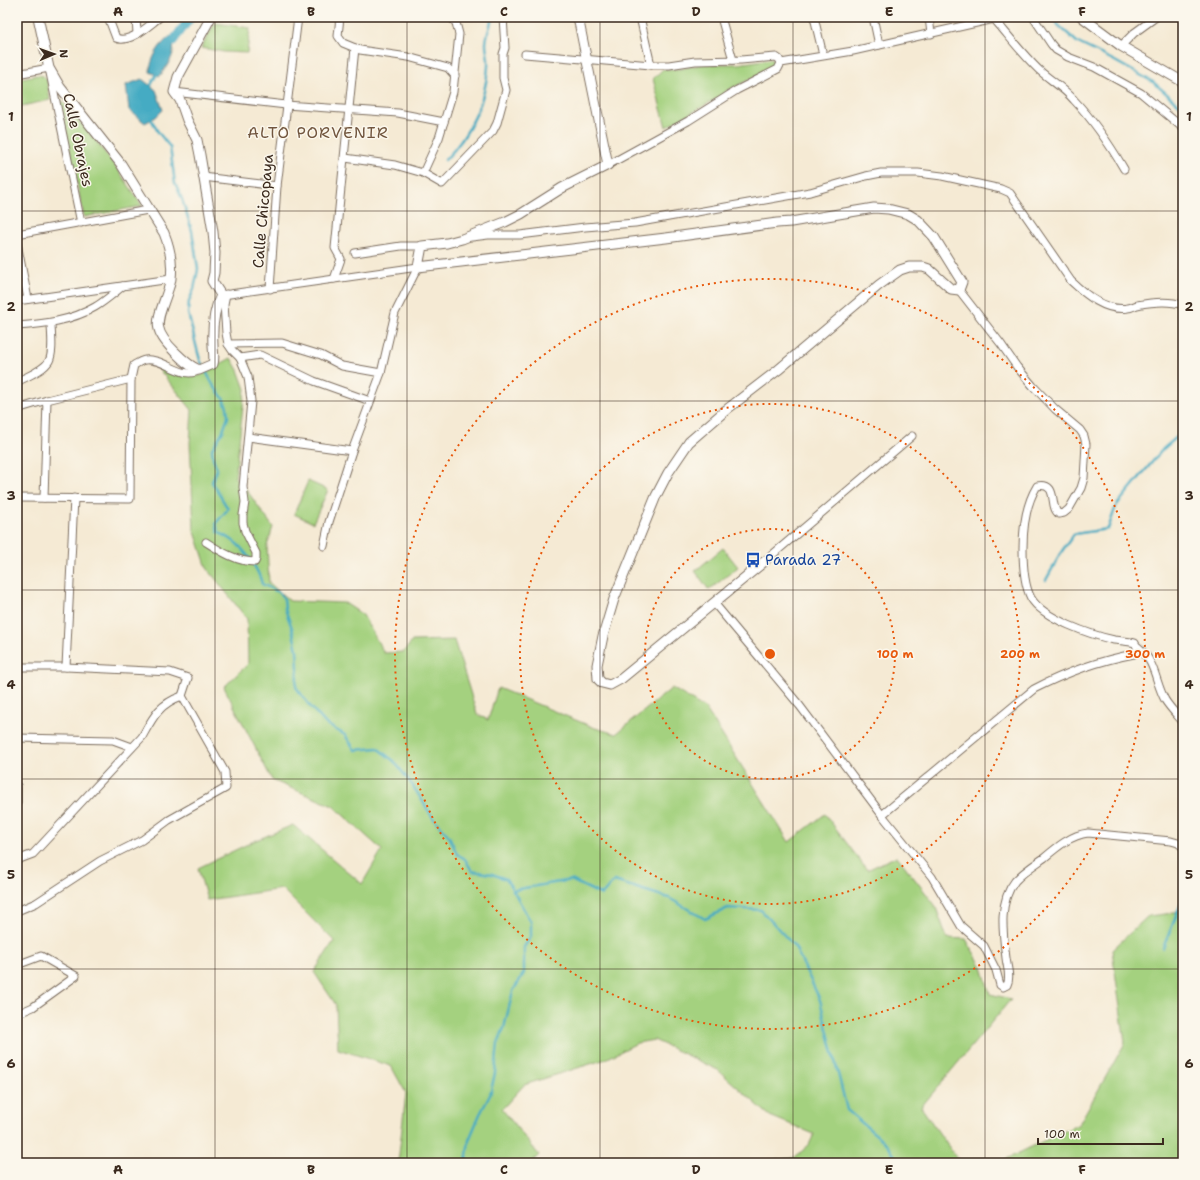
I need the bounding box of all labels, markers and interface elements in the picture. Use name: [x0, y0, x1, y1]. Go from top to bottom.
text: A: [113, 3, 123, 20]
text: B: [307, 3, 315, 20]
text: C: [500, 3, 508, 20]
text: D: [691, 3, 701, 20]
text: E: [885, 3, 894, 20]
text: F: [1078, 3, 1086, 20]
north arrow: [34, 34, 74, 74]
text: N: [56, 49, 71, 59]
street label: Calle Obrajes: [58, 91, 98, 189]
text: 1: [8, 108, 14, 125]
text: 1: [1186, 108, 1192, 125]
district label: ALTO PORVENIR: [247, 122, 389, 143]
street label: Calle Chicopaya: [248, 152, 278, 269]
text: 2: [6, 298, 16, 315]
text: 2: [1184, 298, 1194, 315]
text: 3: [6, 487, 16, 504]
text: 3: [1184, 487, 1194, 504]
place label: Parada 27: [765, 550, 841, 570]
bus stop icon: Parada 27: [744, 551, 762, 569]
text: 100 m: [877, 646, 914, 662]
text: 200 m: [1000, 646, 1040, 662]
text: 300 m: [1125, 646, 1165, 662]
centre of rings: [763, 647, 777, 661]
text: 4: [6, 676, 16, 693]
text: 4: [1184, 676, 1194, 693]
text: 5: [7, 866, 15, 883]
text: 5: [1185, 866, 1193, 883]
text: 6: [6, 1055, 16, 1072]
text: 6: [1184, 1055, 1194, 1072]
scale bar: [1038, 1120, 1163, 1146]
text: 100 m: [1044, 1126, 1080, 1142]
text: A: [113, 1161, 123, 1178]
text: B: [307, 1161, 315, 1178]
text: C: [500, 1161, 508, 1178]
text: D: [691, 1161, 701, 1178]
text: E: [885, 1161, 894, 1178]
text: F: [1078, 1161, 1086, 1178]

